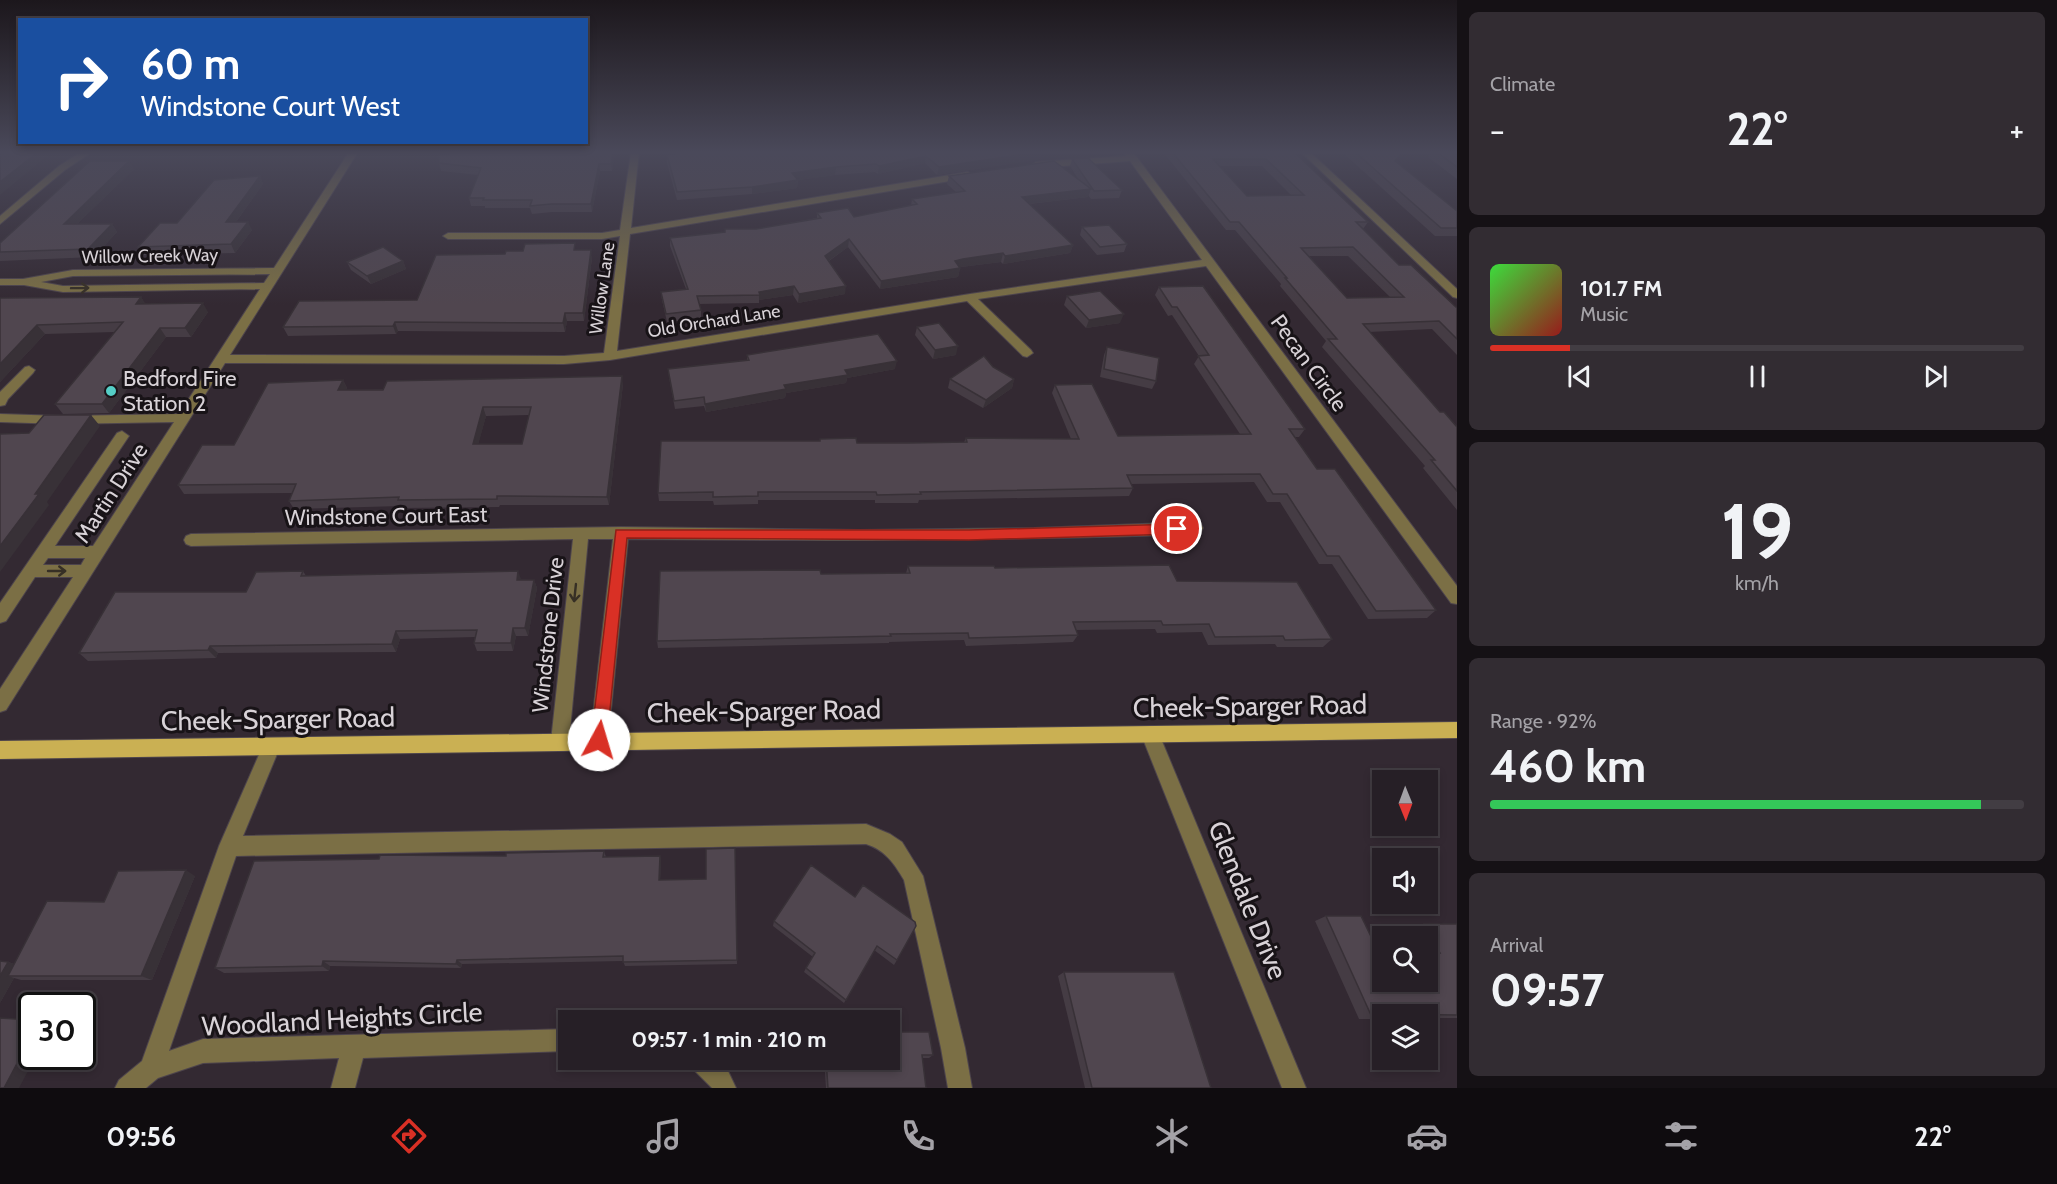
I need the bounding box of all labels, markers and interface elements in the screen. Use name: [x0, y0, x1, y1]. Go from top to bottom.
text: 60 m: [141, 38, 240, 90]
icon: right: [42, 42, 120, 120]
text: Climate: [1490, 72, 1555, 96]
text: Windstone Court West: [141, 90, 400, 123]
text: 22°: [1727, 102, 1787, 156]
text: −: [1490, 110, 1505, 150]
text: +: [2009, 110, 2024, 150]
street label: Willow Lane: [585, 240, 619, 336]
street label: Willow Creek Way: [81, 244, 219, 268]
text: 101.7 FM: [1580, 275, 1662, 302]
one-way arrow: [70, 282, 90, 294]
street label: Old Orchard Lane: [646, 300, 782, 342]
text: Music: [1580, 302, 1628, 326]
street label: Pecan Circle: [1265, 309, 1353, 417]
icon: previous: [1563, 360, 1596, 393]
icon: pause: [1741, 360, 1774, 393]
icon: next: [1919, 360, 1952, 393]
place label: Bedford Fire Station 2: [123, 365, 237, 417]
marker: Bedford Fire Station 2: [104, 384, 118, 398]
street label: Martin Drive: [69, 438, 153, 548]
text: 19: [1721, 484, 1793, 579]
street label: Windstone Court East: [285, 501, 488, 531]
pin: [1151, 503, 1202, 554]
icon: arrive: [1160, 512, 1193, 545]
street label: Windstone Drive: [526, 556, 570, 714]
one-way arrow: [47, 566, 67, 577]
text: km/h: [1735, 571, 1779, 595]
one-way arrow: [569, 582, 580, 602]
street label: Cheek-Sparger Road: [1133, 687, 1367, 725]
street label: Cheek-Sparger Road: [647, 692, 881, 730]
street label: Cheek-Sparger Road: [161, 700, 395, 738]
position arrow: [567, 708, 631, 772]
text: Range · 92%: [1490, 709, 1597, 733]
text: 460 km: [1490, 739, 1646, 793]
north arrow: [1372, 770, 1438, 836]
map controls: [1372, 770, 1438, 1070]
street label: Glendale Drive: [1201, 816, 1295, 984]
button: sound: [1372, 848, 1438, 914]
button: search: [1372, 926, 1438, 992]
text: Arrival: [1490, 933, 1543, 957]
text: 09:57: [1490, 963, 1604, 1017]
speed limit sign: 30: [18, 992, 96, 1070]
street label: Woodland Heights Circle: [201, 995, 483, 1043]
button: layers: [1372, 1004, 1438, 1070]
text: 09:57 · 1 min · 210 m: [632, 1026, 826, 1053]
icon: directions: [388, 1115, 430, 1157]
icon: music: [643, 1115, 685, 1157]
icon: phone: [897, 1115, 939, 1157]
icon: climate: [1151, 1115, 1193, 1157]
icon: car: [1406, 1115, 1448, 1157]
icon: filters: [1660, 1115, 1702, 1157]
text: 09:56: [106, 1120, 176, 1153]
text: 22°: [1914, 1120, 1951, 1153]

